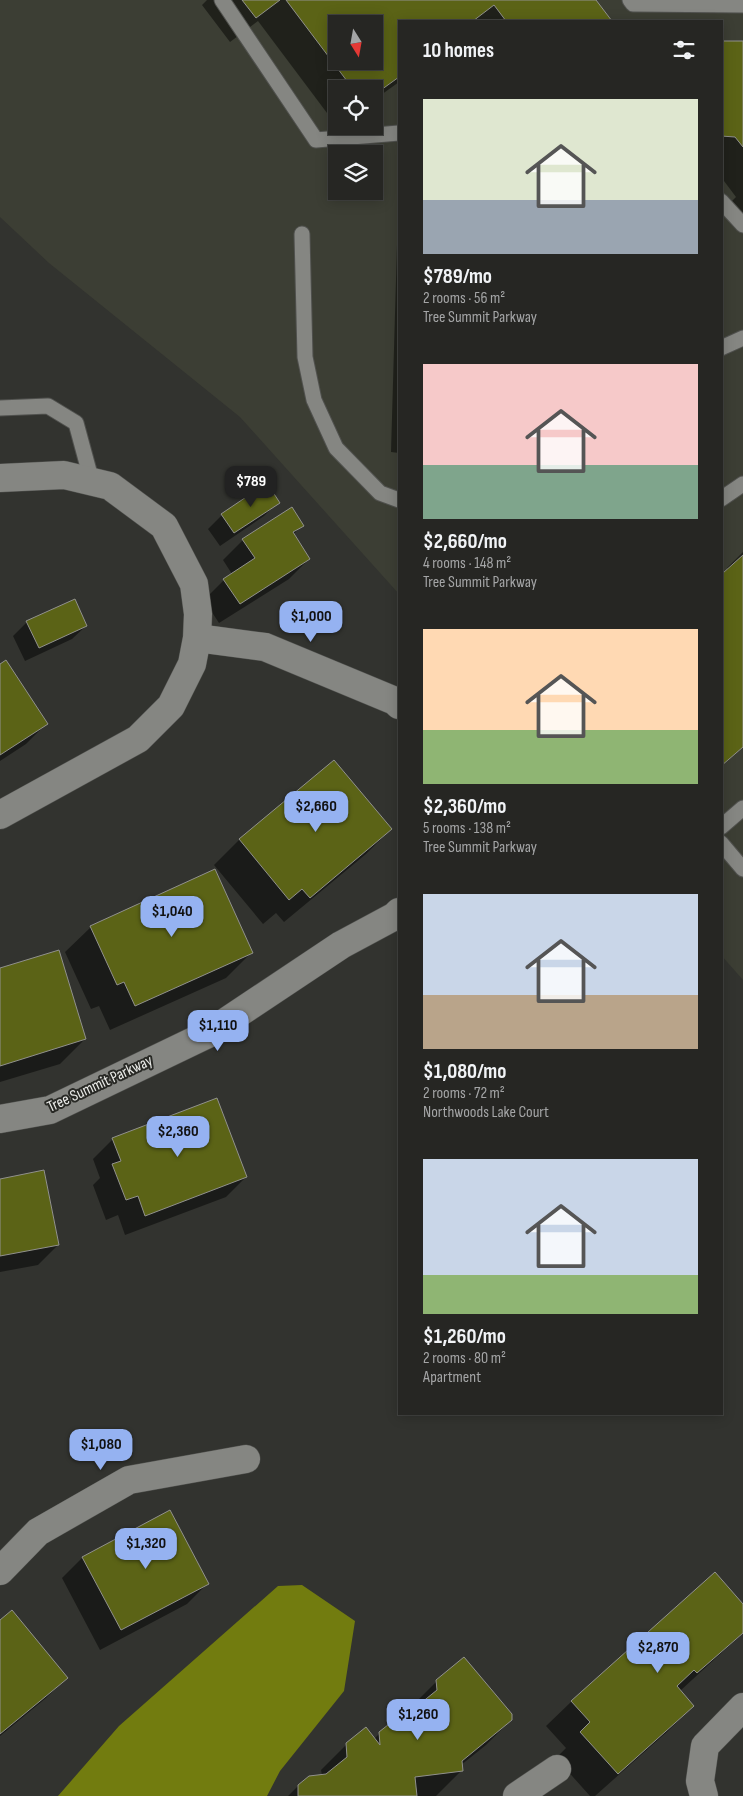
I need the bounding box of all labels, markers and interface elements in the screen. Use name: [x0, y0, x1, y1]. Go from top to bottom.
north arrow: [328, 15, 382, 70]
map controls: [328, 15, 383, 200]
icon: filters: [670, 36, 698, 64]
text: 10 homes: [423, 38, 494, 63]
button: locate: [328, 80, 383, 135]
icon: home: [516, 131, 606, 221]
button: layers: [328, 145, 383, 200]
text: $789/mo: [423, 264, 492, 289]
text: 2 rooms · 56 m²: [423, 289, 505, 308]
text: Tree Summit Parkway: [423, 308, 537, 327]
icon: home: [516, 396, 606, 486]
pin: $789: [221, 466, 281, 508]
text: $789: [236, 472, 266, 491]
text: $2,660/mo: [423, 529, 507, 554]
text: 4 rooms · 148 m²: [423, 554, 511, 573]
text: Tree Summit Parkway: [423, 573, 537, 592]
pin: $1,000: [270, 600, 352, 643]
text: $1,000: [290, 607, 332, 626]
icon: home: [516, 661, 606, 751]
pin: $2,660: [275, 790, 357, 833]
text: $2,360/mo: [423, 794, 506, 819]
text: $2,660: [295, 797, 337, 816]
text: 5 rooms · 138 m²: [423, 819, 511, 838]
text: Tree Summit Parkway: [423, 838, 537, 857]
pin: $1,040: [131, 896, 213, 938]
text: $1,040: [151, 902, 193, 921]
icon: home: [516, 926, 606, 1016]
pin: $1,110: [177, 1010, 259, 1052]
text: $1,110: [199, 1016, 237, 1035]
street label: Tree Summit Parkway: [44, 1051, 156, 1117]
text: $1,080/mo: [423, 1059, 506, 1084]
text: 2 rooms · 72 m²: [423, 1084, 505, 1103]
text: Northwoods Lake Court: [423, 1103, 549, 1122]
pin: $2,360: [137, 1116, 219, 1158]
text: $2,360: [157, 1122, 199, 1141]
icon: home: [516, 1191, 606, 1281]
text: $1,260/mo: [423, 1324, 506, 1349]
text: 2 rooms · 80 m²: [423, 1349, 506, 1368]
text: Apartment: [423, 1368, 481, 1387]
pin: $1,080: [60, 1428, 142, 1471]
text: $1,080: [80, 1435, 122, 1454]
pin: $1,320: [105, 1528, 187, 1570]
text: $1,320: [126, 1534, 166, 1553]
pin: $2,870: [617, 1632, 699, 1674]
text: $2,870: [637, 1638, 679, 1657]
pin: $1,260: [377, 1698, 459, 1741]
text: $1,260: [398, 1705, 438, 1724]

